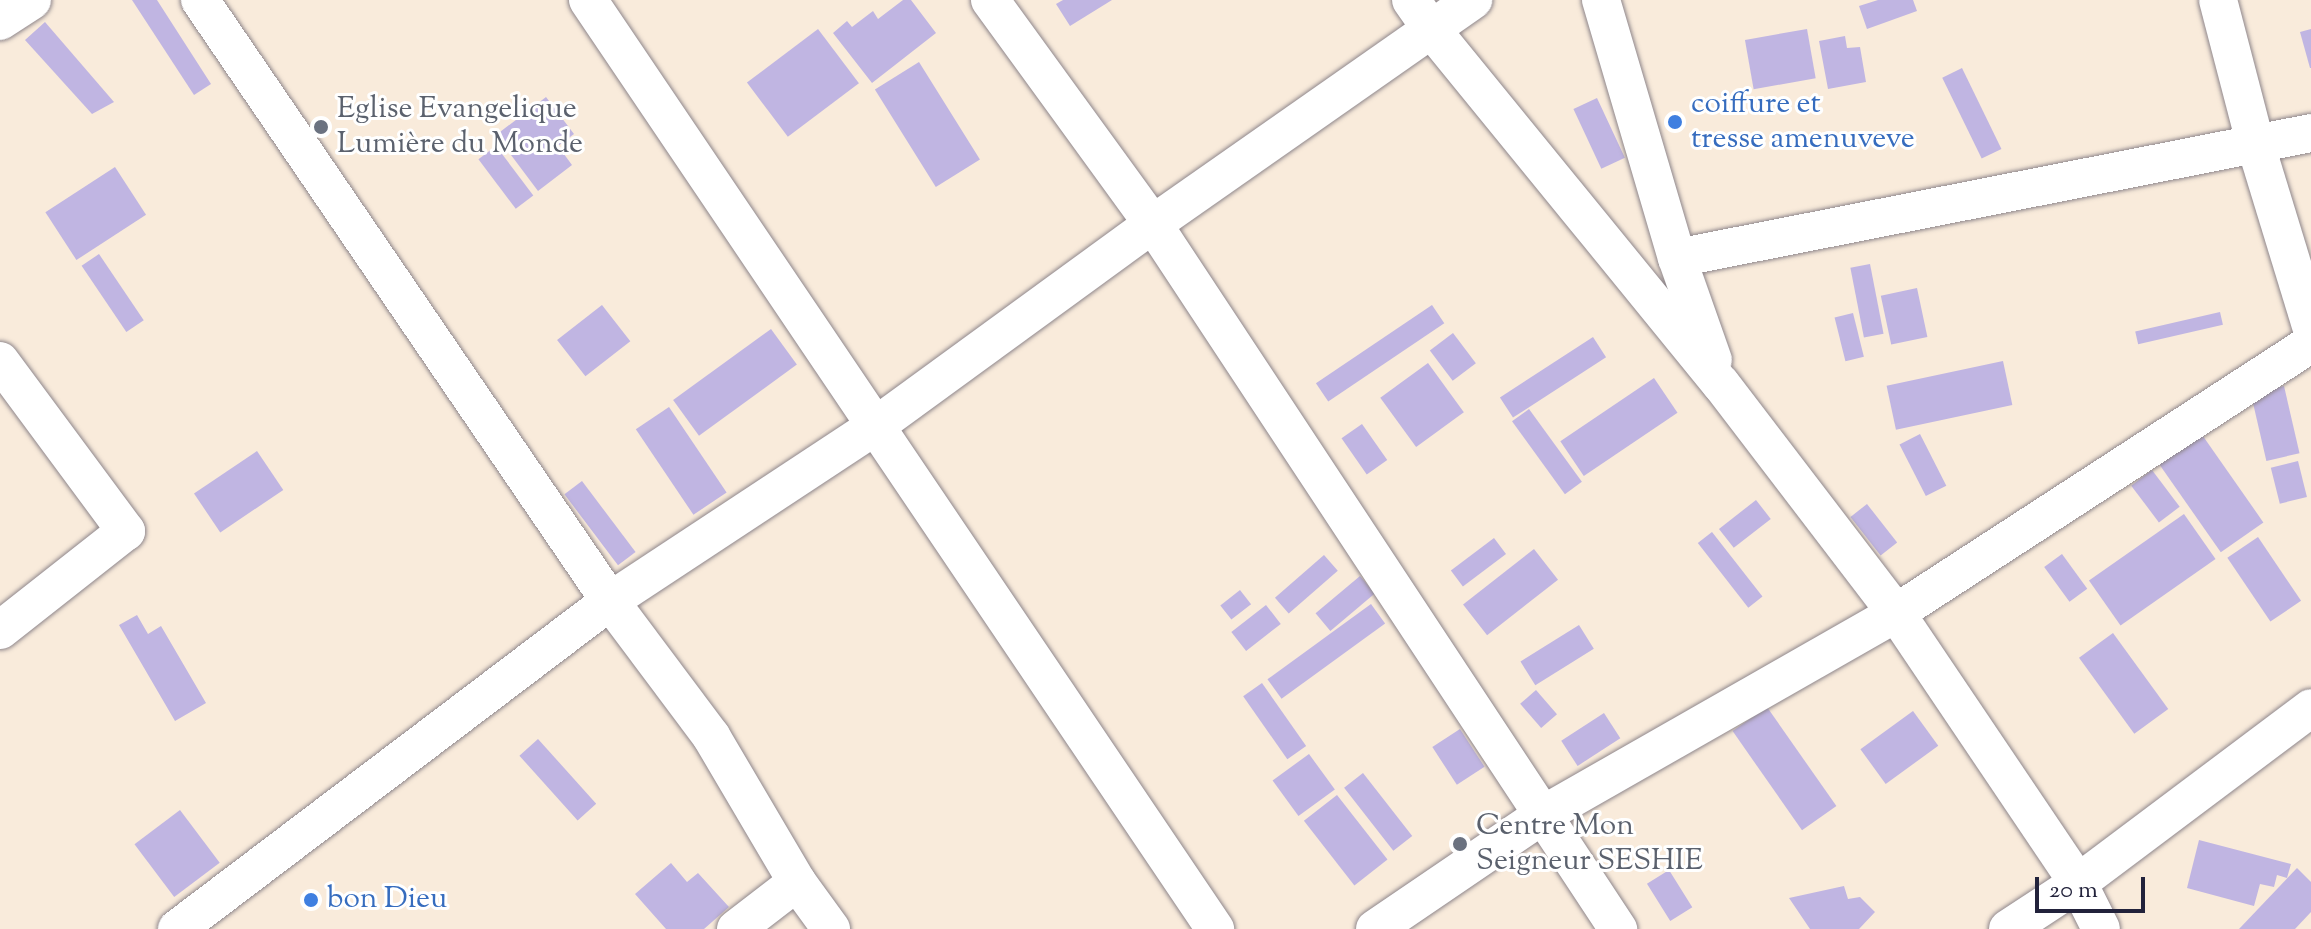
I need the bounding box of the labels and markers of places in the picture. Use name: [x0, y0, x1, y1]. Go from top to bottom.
place label: coiffure et tresse amenuveve: [1691, 87, 1915, 158]
place label: Eglise Evangelique Lumière du Monde: [337, 92, 583, 162]
marker: coiffure et tresse amenuveve: [1666, 113, 1684, 131]
marker: Eglise Evangelique Lumière du Monde: [312, 118, 330, 136]
place label: Centre Mon Seigneur SESHIE: [1476, 809, 1703, 880]
marker: Centre Mon Seigneur SESHIE: [1451, 835, 1469, 853]
place label: bon Dieu: [327, 882, 447, 918]
marker: bon Dieu: [302, 891, 320, 909]

